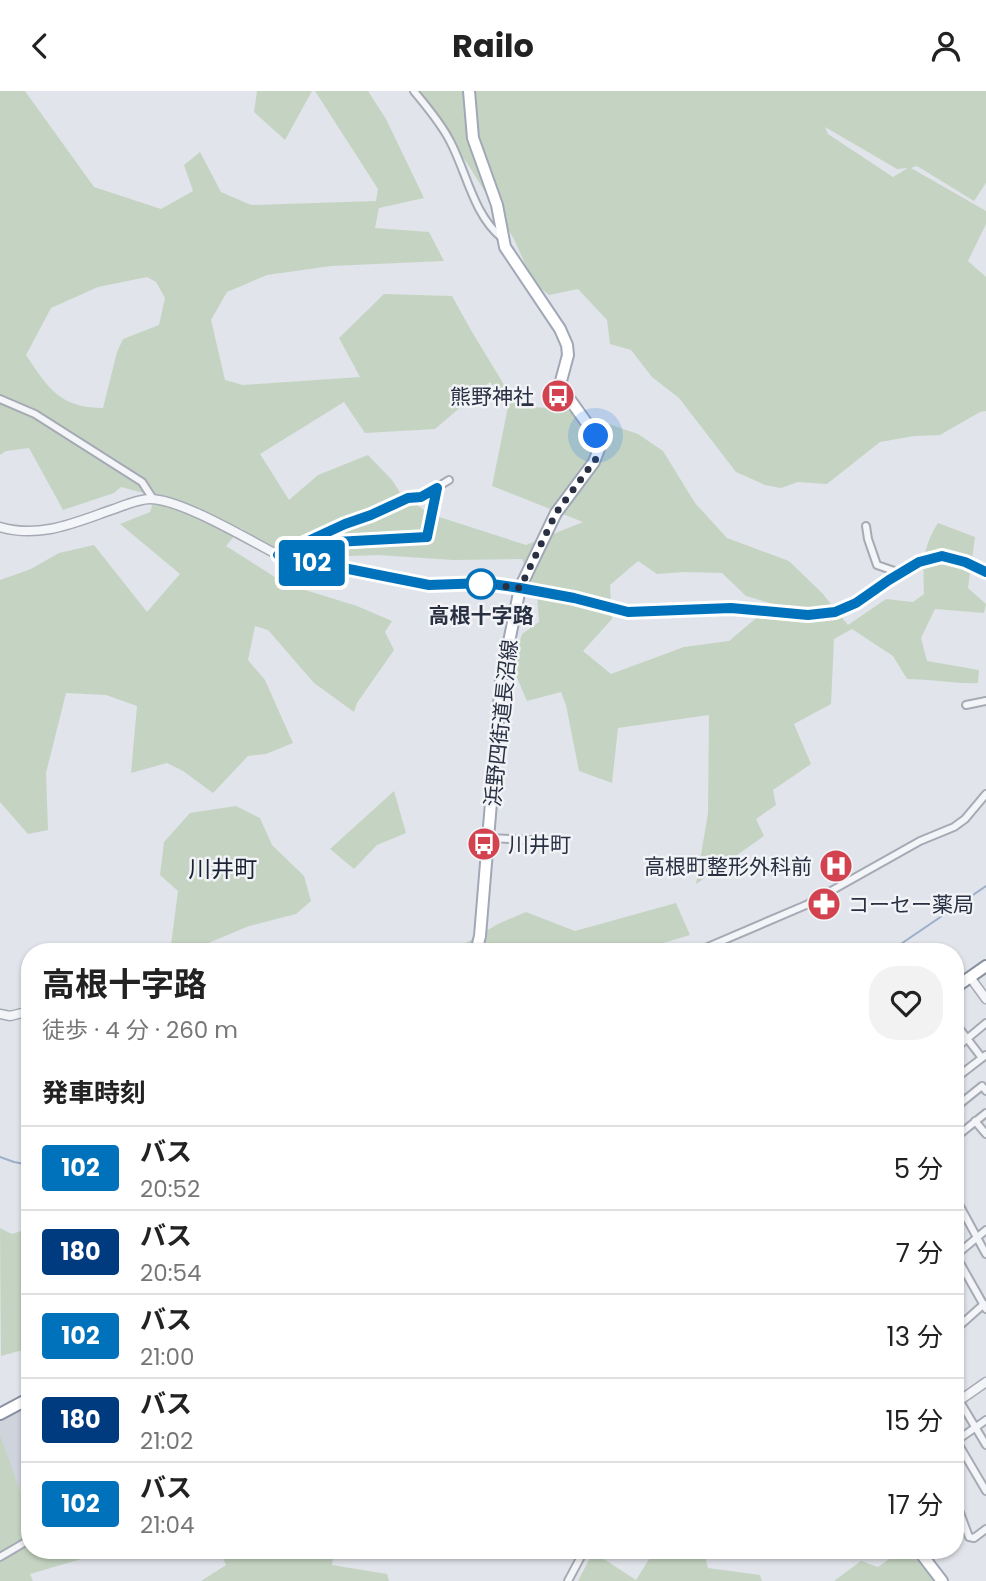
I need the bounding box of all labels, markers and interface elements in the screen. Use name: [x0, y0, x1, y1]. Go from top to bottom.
text: Railo: [452, 23, 534, 68]
icon: back: [21, 27, 59, 65]
icon: person: [927, 27, 965, 65]
bus stop icon: 熊野神社: [539, 377, 577, 415]
place label: 熊野神社: [450, 382, 534, 411]
your location: [578, 418, 613, 453]
line badge: 102: [272, 540, 352, 586]
text: 102: [293, 546, 331, 579]
marker: 高根十字路: [466, 569, 496, 599]
place label: 高根十字路: [429, 601, 534, 630]
street label: 浜野四街道長沼線: [478, 638, 524, 808]
bus stop icon: 川井町: [465, 825, 503, 863]
place label: 川井町: [508, 830, 571, 859]
hospital icon: 高根町整形外科前: [817, 847, 855, 885]
place label: 高根町整形外科前: [644, 852, 812, 881]
district label: 川井町: [189, 853, 258, 885]
pharmacy icon: コーセー薬局: [805, 885, 843, 923]
place label: コーセー薬局: [848, 890, 974, 919]
text: 高根十字路: [42, 961, 207, 1008]
button: heart: [869, 966, 943, 1040]
text: 徒歩 · 4 分 · 260 m: [42, 1014, 238, 1046]
text: 発車時刻: [42, 1075, 146, 1111]
text: バス: [140, 1134, 192, 1170]
text: 102: [61, 1151, 100, 1184]
text: 5 分: [894, 1151, 943, 1187]
text: 20:52: [140, 1173, 200, 1205]
text: バス: [140, 1218, 192, 1254]
text: 180: [60, 1235, 101, 1268]
text: 7 分: [896, 1235, 943, 1271]
text: 20:54: [140, 1257, 201, 1289]
text: バス: [140, 1302, 192, 1338]
text: 102: [61, 1319, 100, 1352]
text: 13 分: [886, 1319, 943, 1355]
text: 21:00: [140, 1341, 194, 1373]
text: バス: [140, 1386, 192, 1422]
text: 180: [60, 1403, 101, 1436]
text: 15 分: [885, 1403, 943, 1439]
text: 21:02: [140, 1425, 193, 1457]
text: バス: [140, 1470, 192, 1506]
text: 102: [61, 1487, 100, 1520]
text: 17 分: [888, 1487, 943, 1523]
text: 21:04: [140, 1509, 194, 1541]

